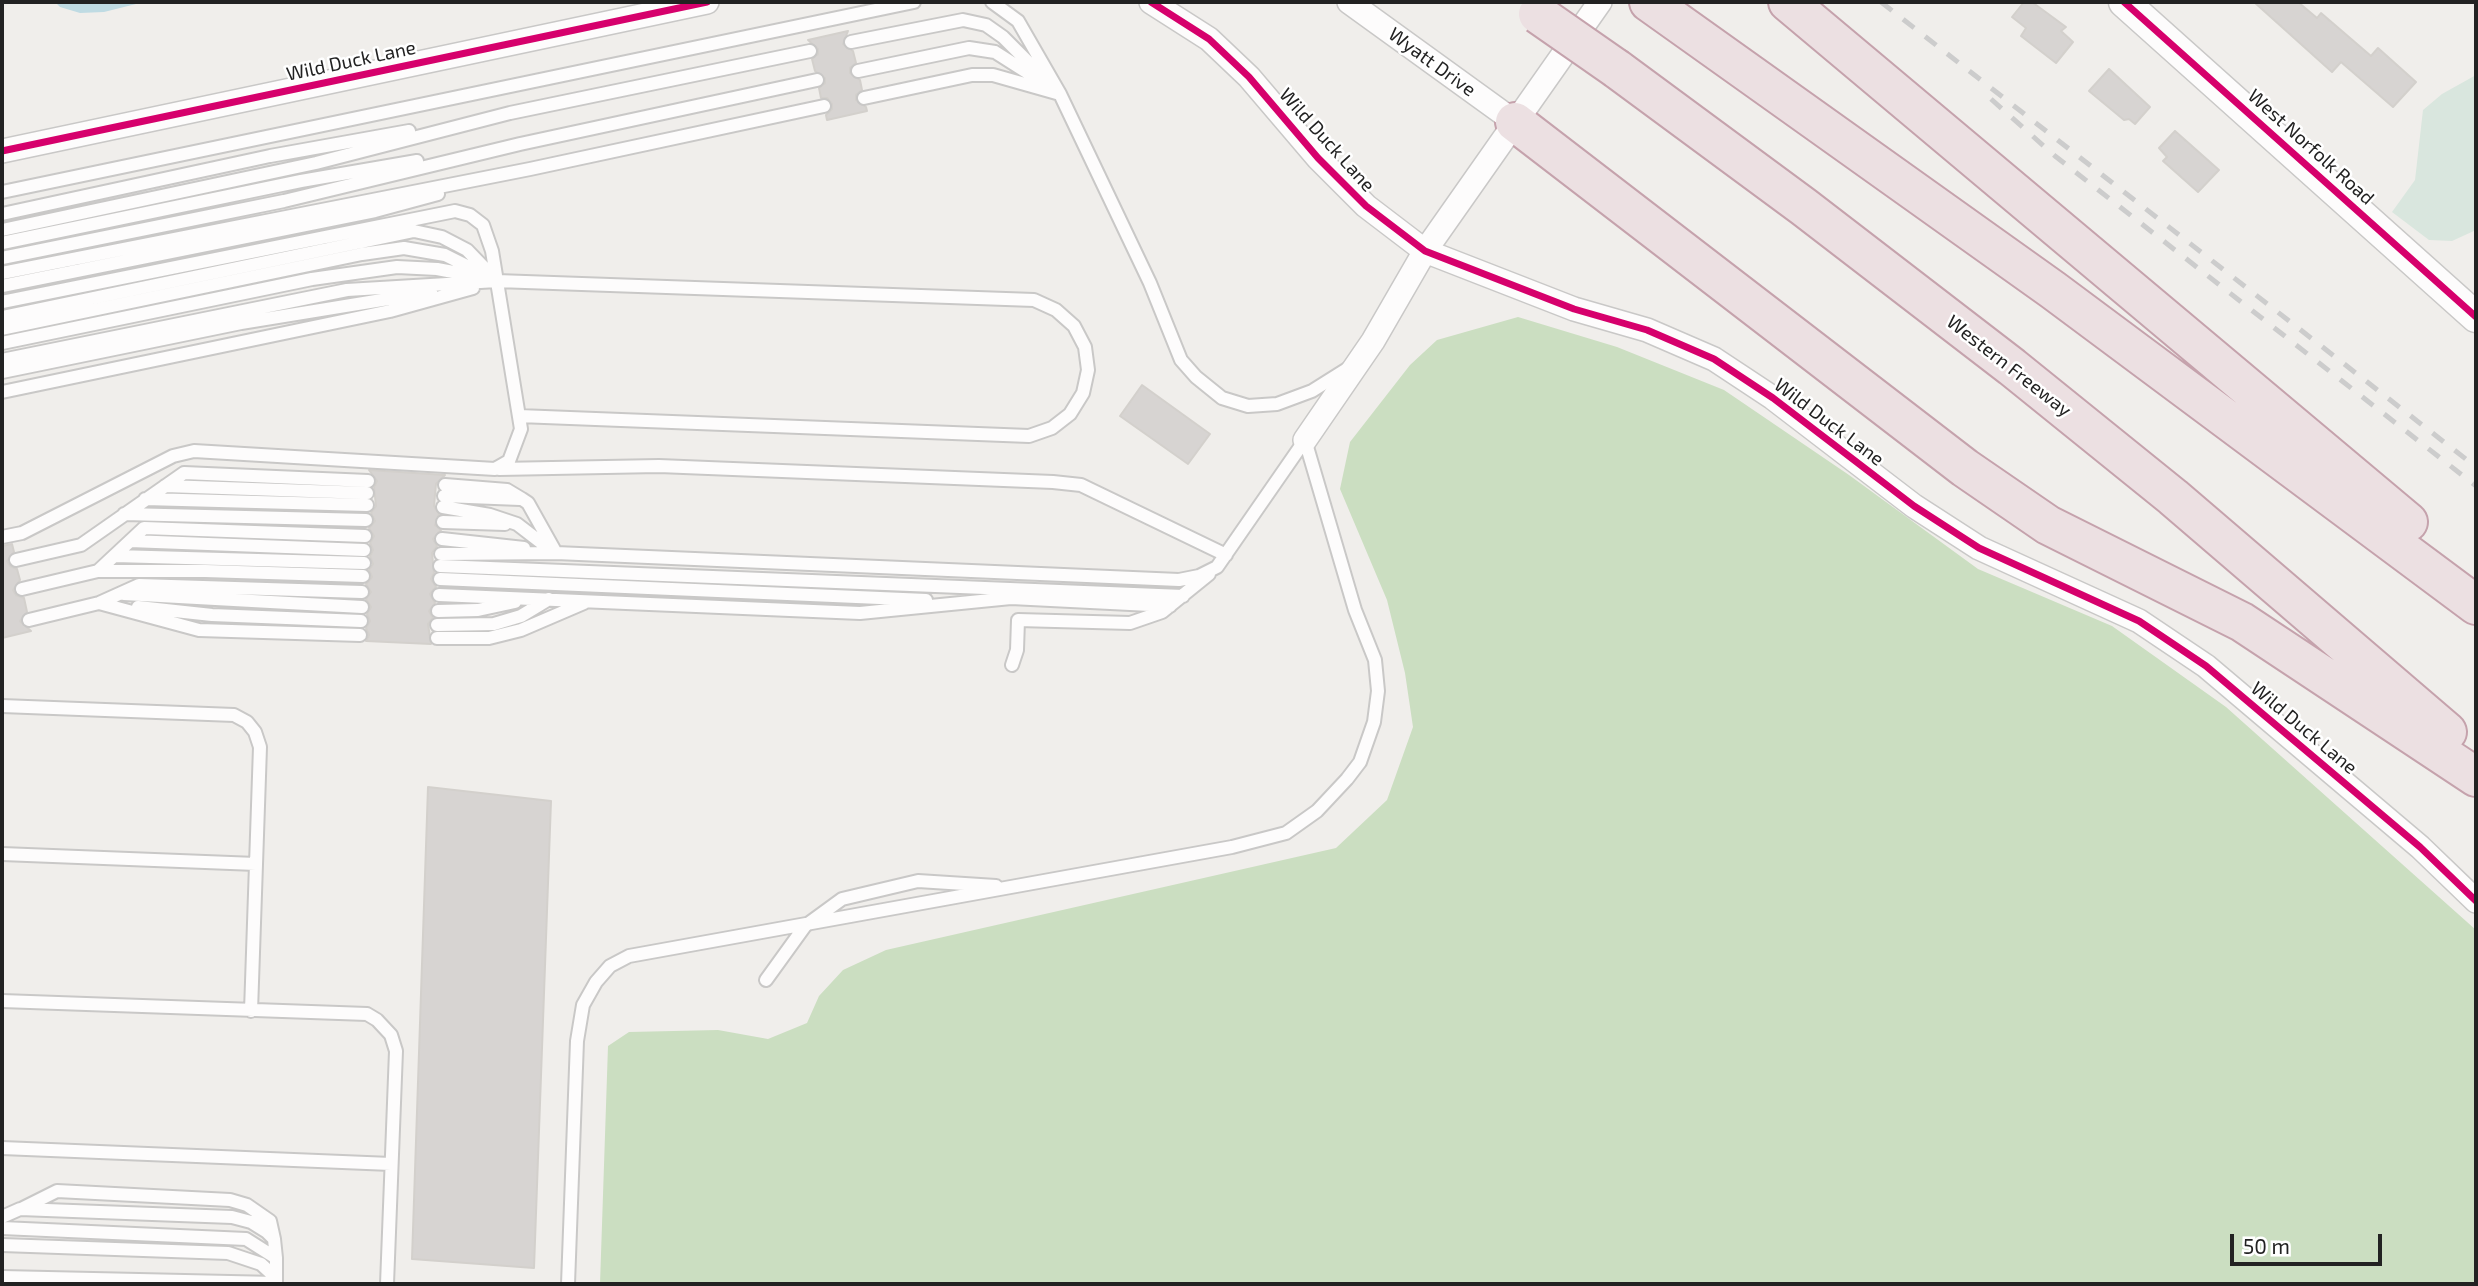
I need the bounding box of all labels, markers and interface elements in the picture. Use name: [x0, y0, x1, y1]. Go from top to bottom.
street label: Wyatt Drive: [1384, 23, 1480, 101]
street label: Wild Duck Lane: [284, 36, 418, 86]
street label: Wild Duck Lane: [1275, 83, 1379, 197]
street label: West Norfolk Road: [2243, 84, 2379, 210]
street label: Western Freeway: [1942, 310, 2076, 422]
street label: Wild Duck Lane: [1770, 373, 1888, 471]
street label: Wild Duck Lane: [2246, 677, 2362, 779]
scale bar: [2233, 1220, 2385, 1264]
text: 50 m: [2243, 1233, 2290, 1258]

